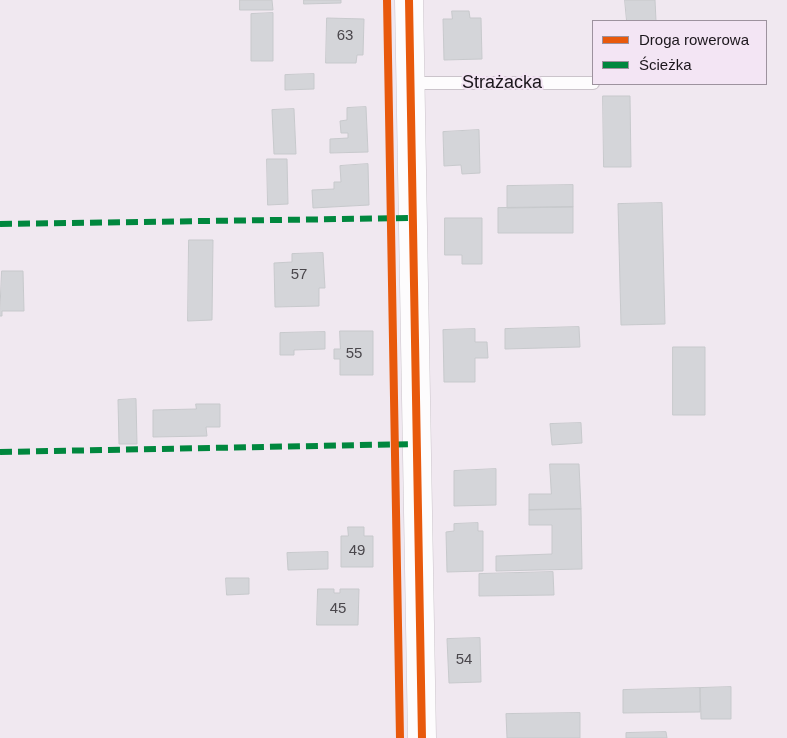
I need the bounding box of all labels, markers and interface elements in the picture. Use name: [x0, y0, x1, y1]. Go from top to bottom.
legend: [592, 20, 767, 85]
house number: 63: [337, 27, 353, 45]
text: Droga rowerowa: [639, 31, 749, 48]
text: Ścieżka: [639, 56, 692, 73]
street label: Strażacka: [462, 72, 542, 94]
house number: 57: [291, 266, 307, 284]
house number: 55: [346, 345, 362, 363]
house number: 49: [349, 542, 365, 560]
house number: 45: [330, 600, 346, 618]
house number: 54: [456, 651, 472, 669]

